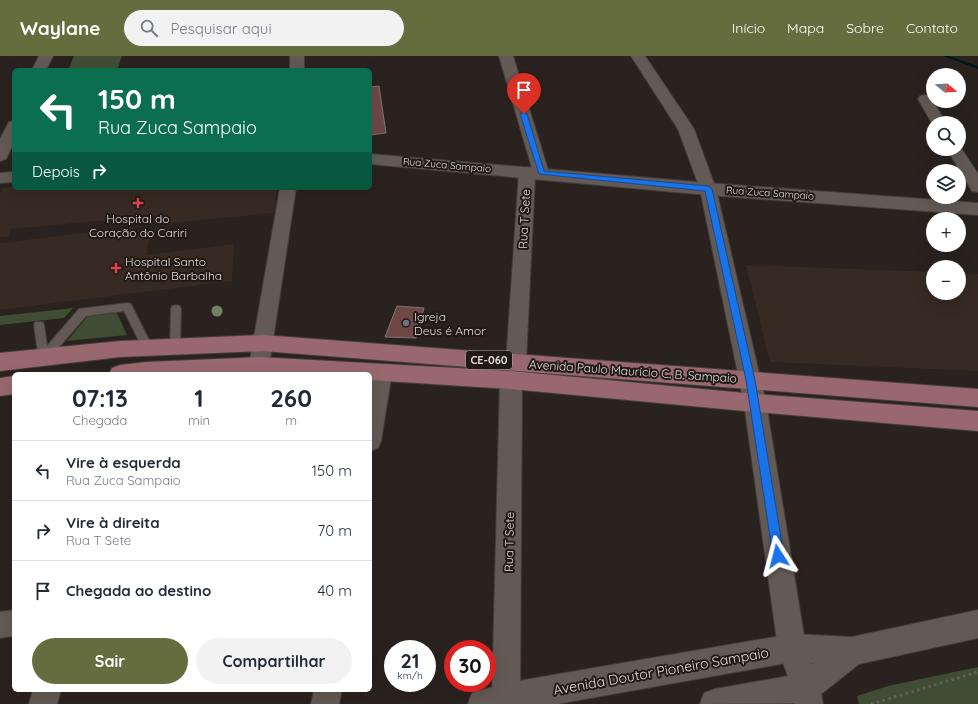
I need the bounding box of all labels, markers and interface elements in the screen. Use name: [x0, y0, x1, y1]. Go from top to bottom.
search box: [124, 10, 404, 46]
text: Waylane: [20, 16, 100, 40]
icon: search: [138, 17, 160, 39]
text: Pesquisar aqui: [170, 19, 272, 38]
text: Início: [732, 19, 765, 37]
text: Mapa: [787, 19, 824, 37]
text: Sobre: [846, 19, 884, 37]
text: Contato: [906, 19, 958, 37]
north arrow: [926, 68, 966, 108]
map controls: [926, 68, 966, 300]
pin: [507, 73, 541, 114]
icon: arrive: [513, 79, 535, 101]
text: 150 m: [98, 81, 176, 116]
icon: left: [32, 84, 84, 136]
text: Rua Zuca Sampaio: [98, 116, 257, 139]
button: search: [926, 116, 966, 156]
street label: Rua Zuca Sampaio: [402, 155, 492, 175]
icon: right: [88, 160, 110, 182]
text: Depois: [32, 162, 80, 181]
button: layers: [926, 164, 966, 204]
street label: Rua Zuca Sampaio: [726, 183, 814, 203]
street label: Rua T Sete: [515, 188, 533, 249]
marker: Hospital do Coração do Cariri: [132, 197, 144, 209]
place label: Hospital do Coração do Cariri: [89, 211, 187, 240]
button: +: [926, 212, 966, 252]
place label: Hospital Santo Antônio Barbalha: [125, 254, 222, 283]
button: −: [926, 260, 966, 300]
marker: Hospital Santo Antônio Barbalha: [110, 262, 122, 274]
place label: Igreja Deus é Amor: [414, 309, 486, 338]
marker: Igreja Deus é Amor: [401, 318, 411, 328]
road number: CE-060: [466, 351, 512, 369]
street label: Avenida Paulo Maurício C. B. Sampaio: [529, 356, 737, 386]
text: 07:13: [72, 383, 128, 413]
text: 1: [194, 383, 204, 413]
text: 260: [270, 383, 312, 413]
text: Chegada: [73, 412, 127, 428]
text: min: [188, 412, 210, 428]
text: m: [285, 412, 297, 428]
text: Vire à esquerda: [66, 453, 181, 472]
icon: left: [32, 460, 54, 482]
text: 150 m: [312, 461, 352, 480]
text: Rua Zuca Sampaio: [66, 472, 181, 488]
street label: Rua T Sete: [501, 512, 517, 572]
text: Vire à direita: [66, 513, 160, 532]
icon: right: [32, 520, 54, 542]
text: 70 m: [318, 521, 352, 540]
text: Rua T Sete: [66, 532, 131, 548]
position arrow: [757, 535, 799, 577]
icon: arrive: [32, 580, 54, 602]
text: Chegada ao destino: [66, 581, 211, 600]
text: 40 m: [317, 581, 352, 600]
button: Sair: [32, 638, 188, 684]
button: Compartilhar: [196, 638, 352, 684]
speed limit sign: 30: [444, 640, 496, 692]
street label: Avenida Doutor Pioneiro Sampaio: [552, 643, 770, 699]
text: 21: [400, 648, 420, 673]
text: km/h: [397, 669, 423, 682]

